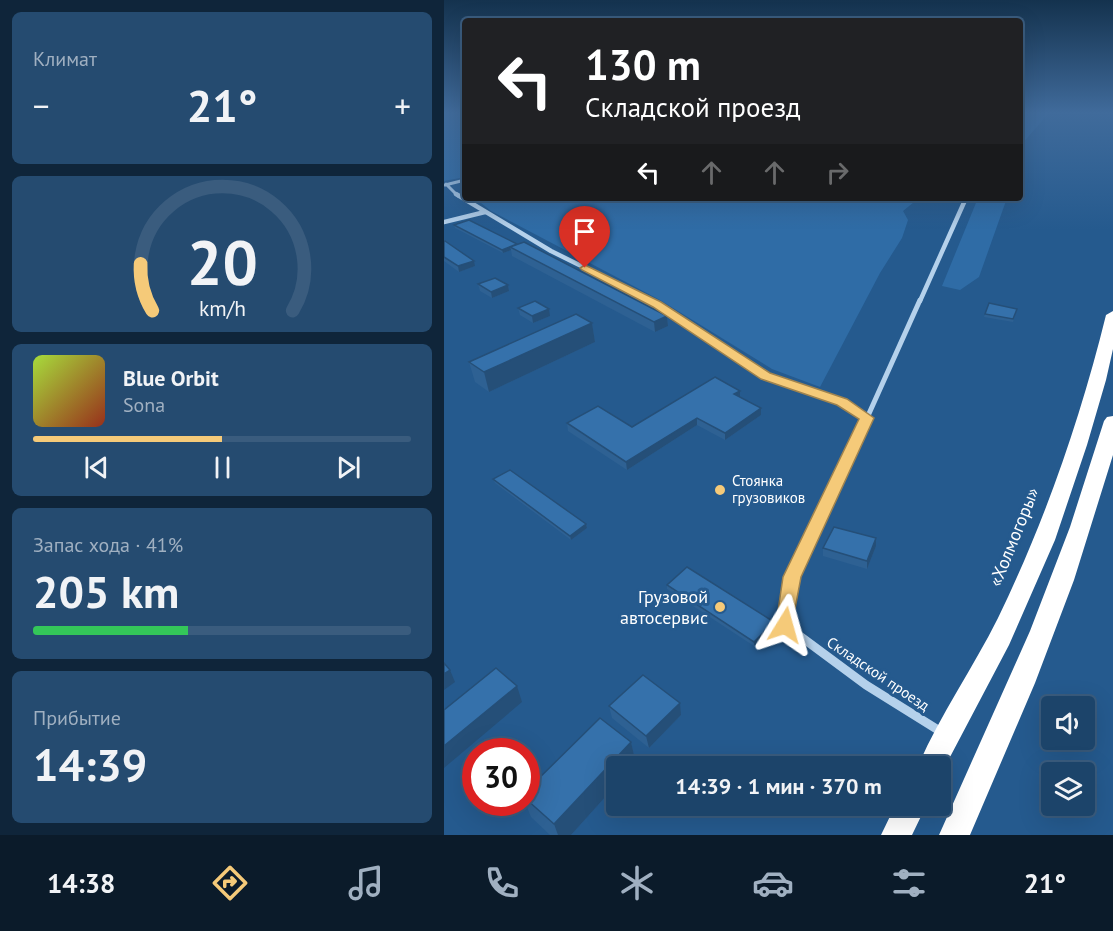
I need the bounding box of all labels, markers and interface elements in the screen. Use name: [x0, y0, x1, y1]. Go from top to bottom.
text: 130 m: [585, 37, 701, 92]
icon: left: [486, 42, 564, 120]
text: Климат: [33, 46, 97, 72]
text: 21°: [187, 76, 257, 134]
text: −: [33, 84, 50, 127]
text: +: [394, 84, 411, 127]
text: Складской проезд: [585, 90, 801, 124]
icon: left: [632, 156, 665, 189]
icon: ahead: [695, 156, 728, 189]
icon: ahead: [758, 156, 791, 189]
icon: right: [821, 156, 854, 189]
pin: [559, 206, 610, 268]
icon: arrive: [568, 215, 601, 248]
text: 20: [187, 221, 257, 302]
text: km/h: [198, 294, 245, 322]
text: Blue Orbit: [123, 364, 219, 392]
text: Sona: [123, 392, 165, 418]
icon: previous: [80, 451, 113, 484]
icon: pause: [206, 451, 239, 484]
icon: next: [332, 451, 365, 484]
place label: Стоянка грузовиков: [732, 471, 805, 507]
marker: Стоянка грузовиков: [713, 483, 727, 497]
street label: «Холмогоры»: [983, 484, 1044, 590]
text: Запас хода · 41%: [33, 532, 183, 558]
text: 205 km: [33, 562, 179, 620]
place label: Грузовой автосервис: [620, 585, 708, 629]
position arrow: [753, 593, 817, 657]
marker: Грузовой автосервис: [713, 600, 727, 614]
street label: Складской проезд: [823, 632, 933, 715]
map controls: [1041, 696, 1095, 816]
button: sound: [1041, 696, 1095, 750]
text: Прибытие: [33, 705, 121, 731]
text: 14:39: [33, 735, 147, 793]
speed limit sign: 30: [462, 738, 540, 816]
button: layers: [1041, 762, 1095, 816]
text: 14:39 · 1 мин · 370 m: [675, 772, 882, 800]
icon: directions: [209, 862, 251, 904]
icon: music: [345, 862, 387, 904]
icon: phone: [481, 862, 523, 904]
icon: climate: [616, 862, 658, 904]
icon: car: [752, 862, 794, 904]
icon: filters: [888, 862, 930, 904]
text: 14:38: [47, 866, 115, 900]
text: 21°: [1024, 866, 1066, 900]

